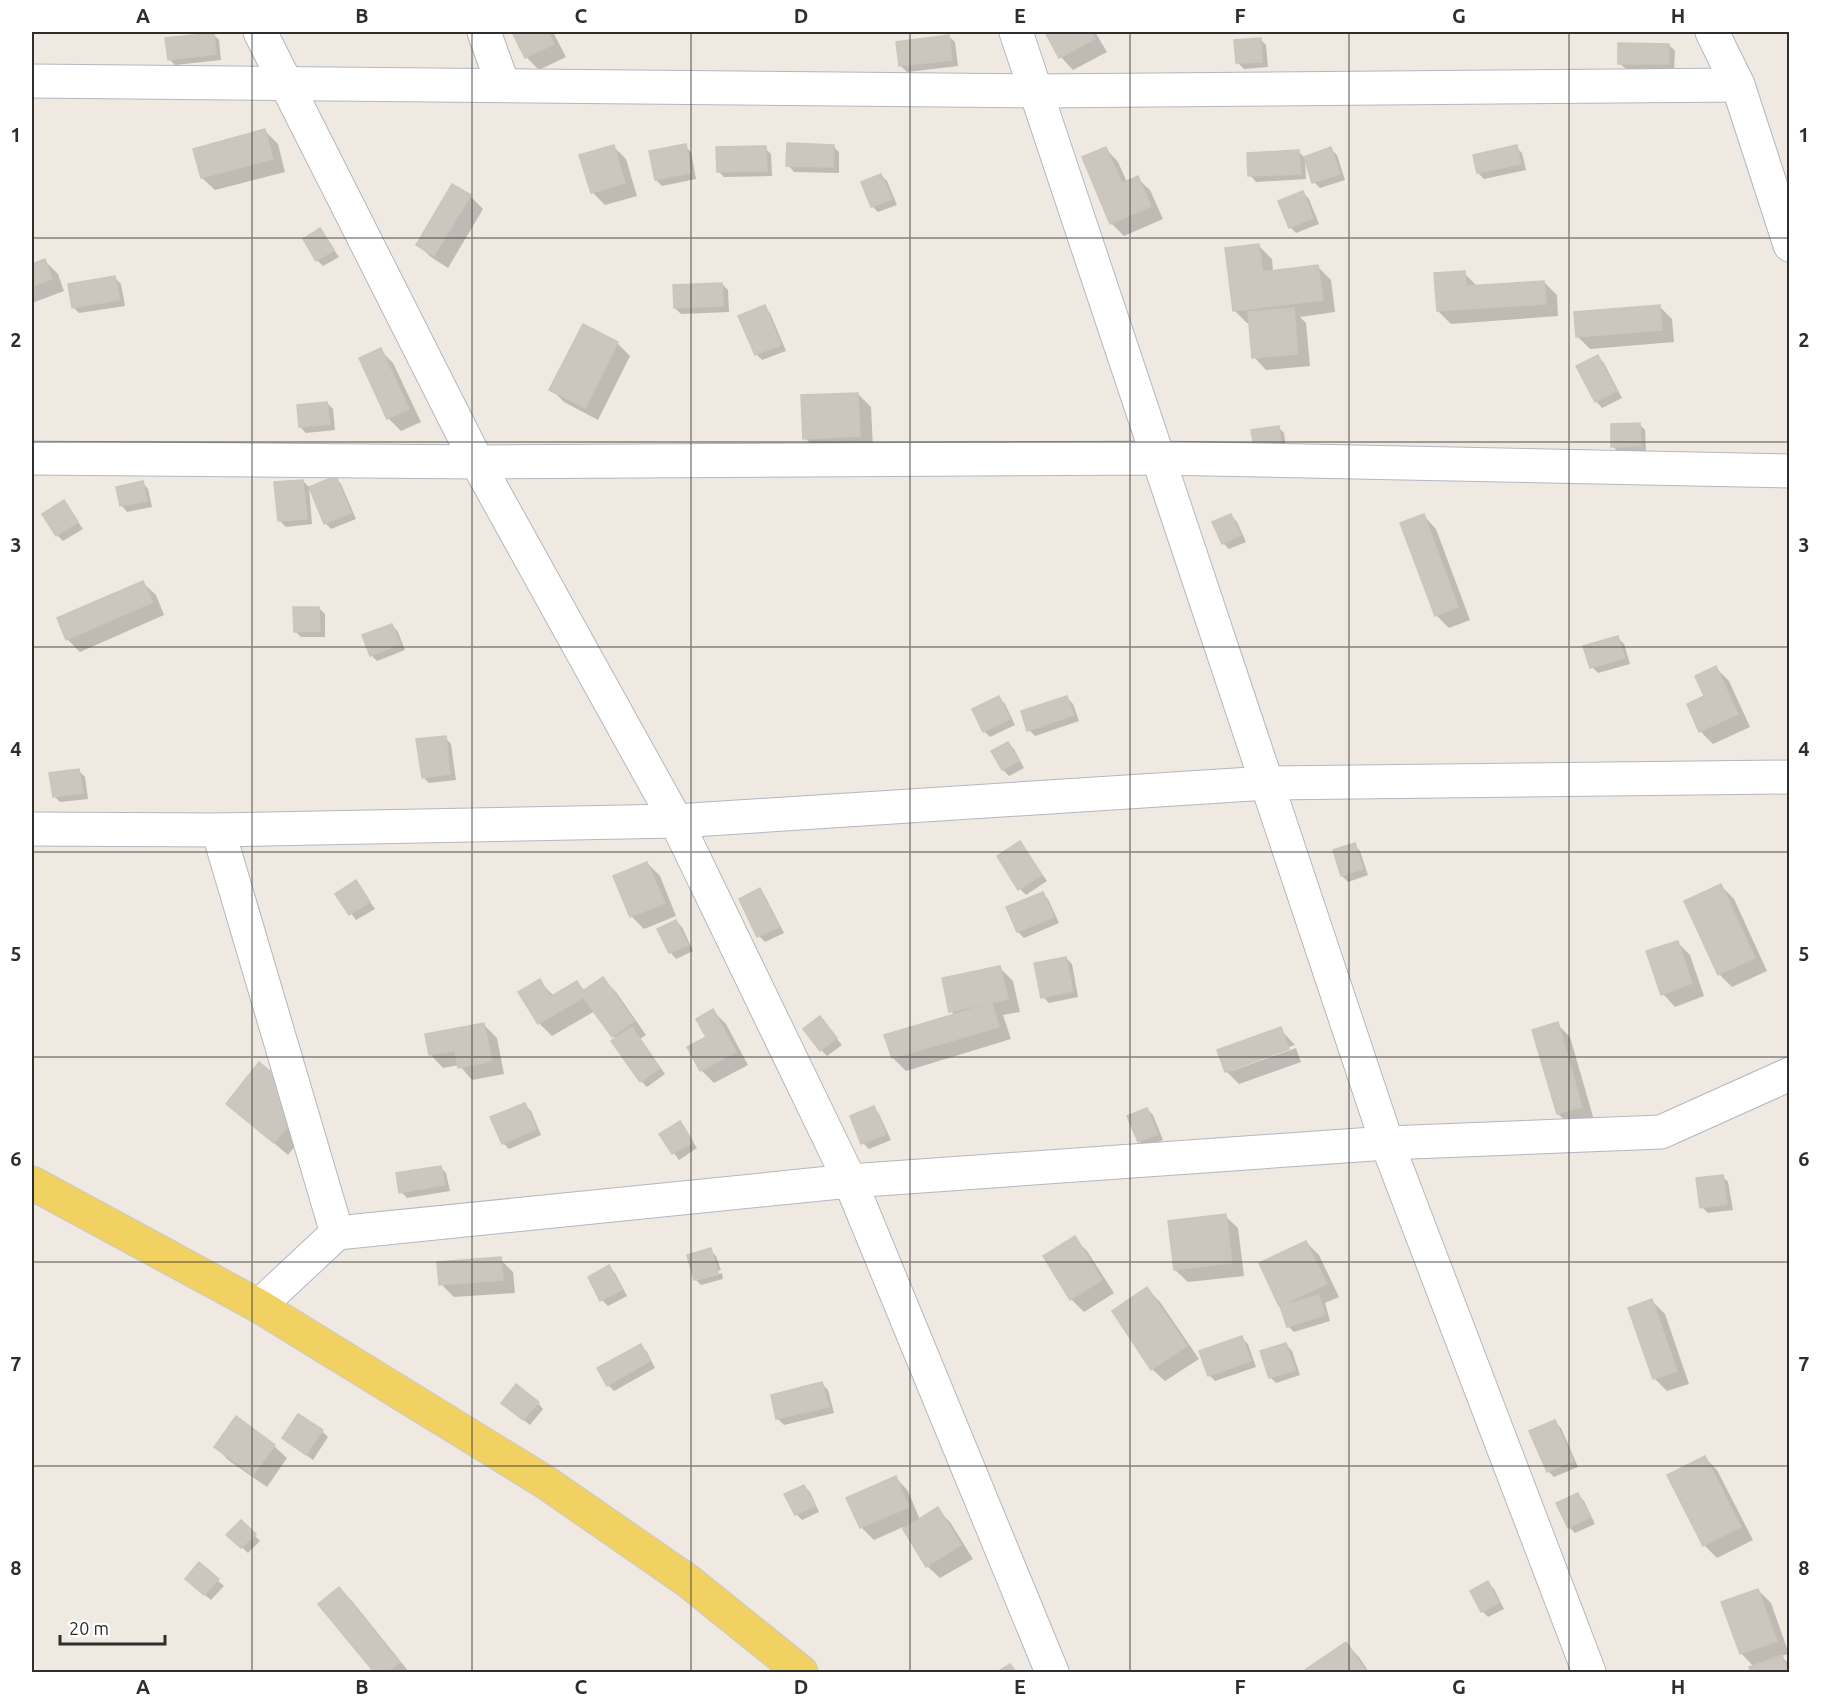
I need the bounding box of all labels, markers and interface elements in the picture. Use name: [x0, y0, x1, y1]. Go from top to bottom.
text: A: [136, 4, 150, 27]
text: B: [355, 4, 369, 27]
text: C: [575, 4, 588, 27]
text: D: [794, 4, 808, 27]
text: E: [1014, 4, 1026, 27]
text: F: [1234, 4, 1246, 27]
text: G: [1452, 4, 1466, 27]
text: H: [1671, 4, 1685, 27]
text: 1: [10, 123, 22, 146]
text: 1: [1798, 123, 1810, 146]
text: 2: [10, 328, 22, 351]
text: 2: [1798, 328, 1810, 351]
text: 3: [10, 533, 22, 556]
text: 3: [1798, 533, 1810, 556]
text: 4: [10, 737, 22, 760]
text: 4: [1798, 737, 1810, 760]
text: 5: [10, 942, 22, 965]
text: 5: [1798, 942, 1810, 965]
text: 6: [10, 1147, 22, 1170]
text: 6: [1798, 1147, 1810, 1170]
text: 7: [10, 1352, 22, 1375]
text: 7: [1798, 1352, 1810, 1375]
text: 8: [10, 1556, 22, 1579]
text: 8: [1798, 1556, 1810, 1579]
scale bar: [60, 1608, 165, 1646]
text: 20 m: [69, 1618, 109, 1638]
text: A: [136, 1675, 150, 1698]
text: B: [355, 1675, 369, 1698]
text: C: [575, 1675, 588, 1698]
text: D: [794, 1675, 808, 1698]
text: E: [1014, 1675, 1026, 1698]
text: F: [1234, 1675, 1246, 1698]
text: G: [1452, 1675, 1466, 1698]
text: H: [1671, 1675, 1685, 1698]

